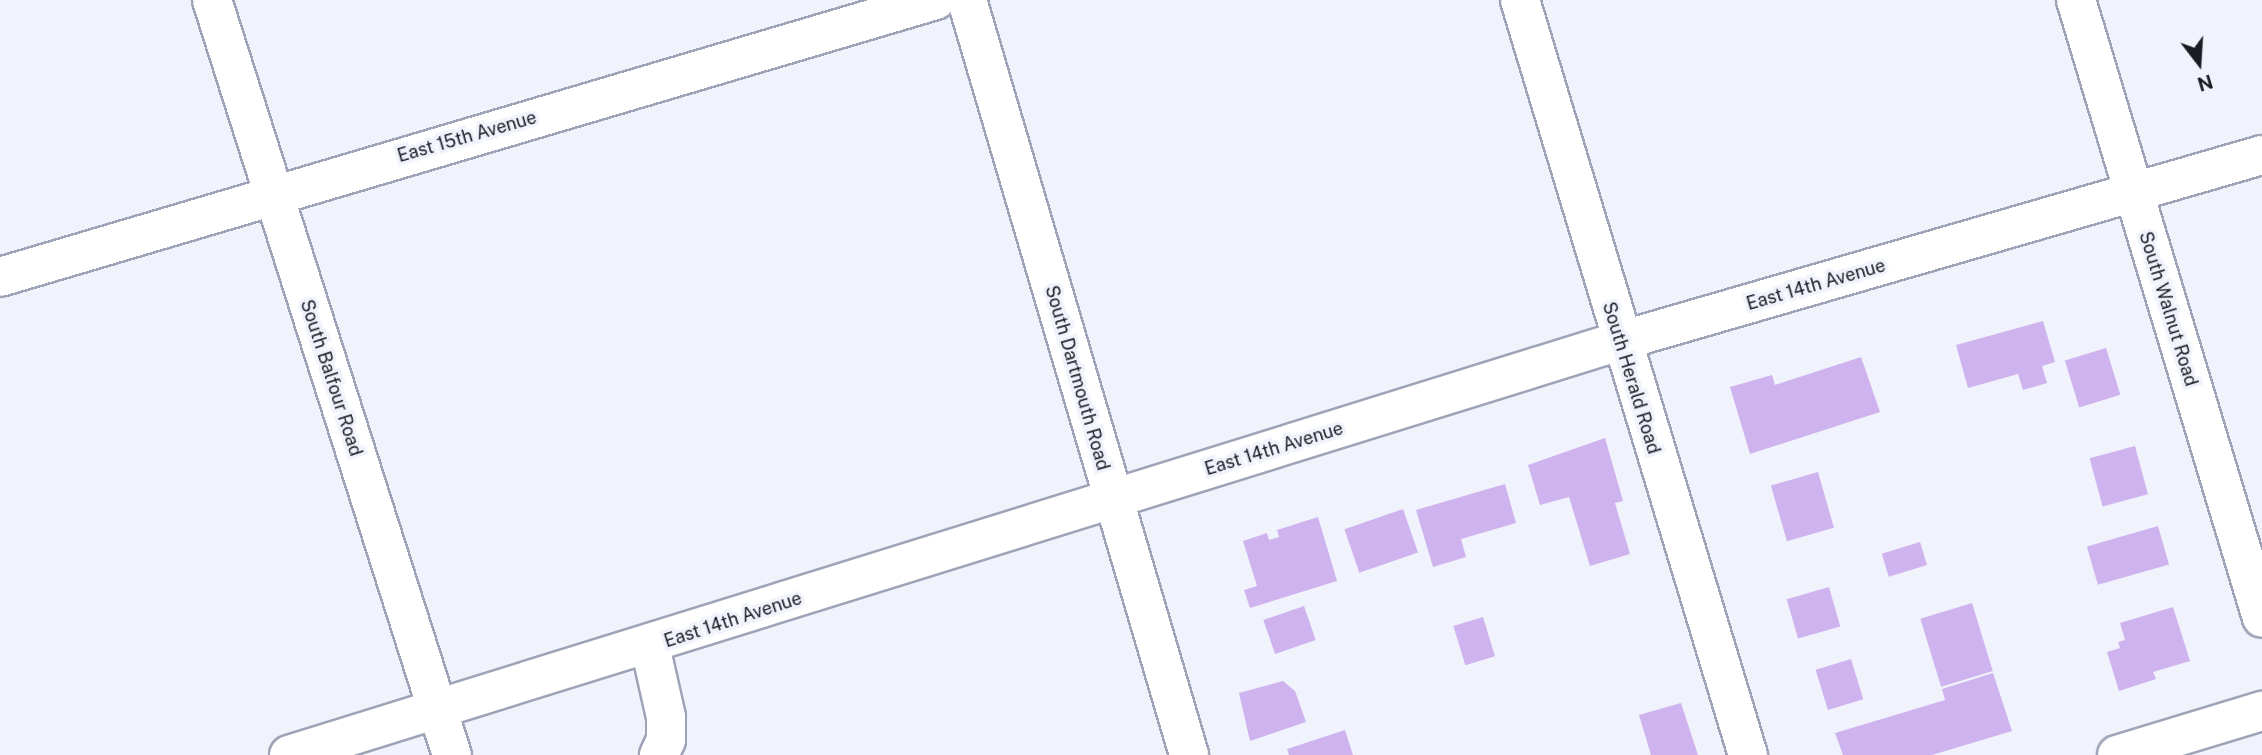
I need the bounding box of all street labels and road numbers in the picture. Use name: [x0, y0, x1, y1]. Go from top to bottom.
street label: East 15th Avenue: [395, 107, 539, 167]
street label: South Walnut Road: [2134, 229, 2202, 389]
street label: East 14th Avenue: [1744, 255, 1888, 315]
street label: South Dartmouth Road: [1040, 283, 1114, 473]
street label: South Balfour Road: [296, 297, 366, 459]
street label: South Herald Road: [1598, 299, 1664, 457]
street label: East 14th Avenue: [1202, 418, 1346, 480]
street label: East 14th Avenue: [661, 588, 805, 652]

